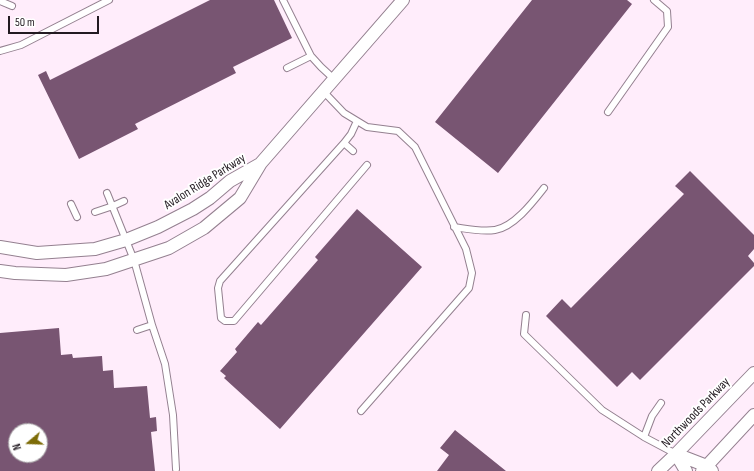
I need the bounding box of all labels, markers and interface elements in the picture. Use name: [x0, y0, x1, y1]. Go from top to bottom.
scale bar: [10, 8, 101, 34]
text: 50 m: [15, 15, 35, 30]
street label: Avalon Ridge Parkway: [161, 151, 249, 213]
street label: Northwoods Parkway: [659, 375, 733, 451]
north arrow: [8, 423, 48, 463]
text: N: [10, 442, 24, 452]

